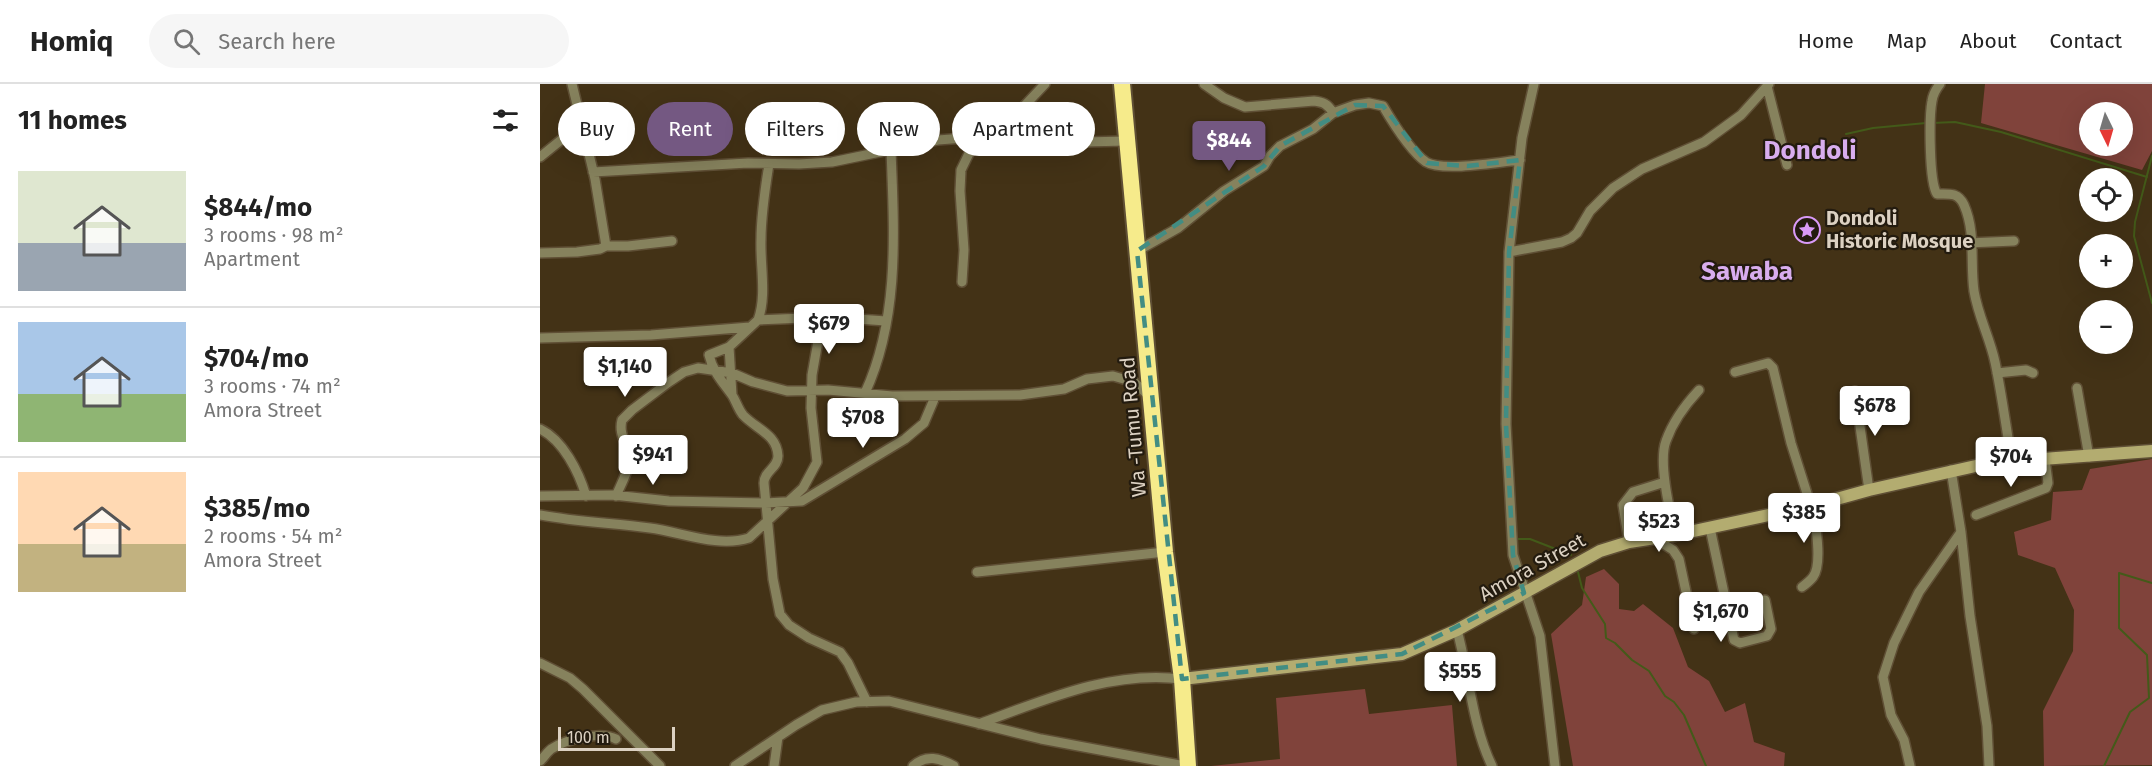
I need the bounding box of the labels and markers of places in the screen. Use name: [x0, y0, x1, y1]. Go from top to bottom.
pin: $844: [1193, 121, 1265, 172]
place label: Dondoli Historic Mosque: [1826, 206, 1973, 253]
place icon: Dondoli Historic Mosque: [1792, 215, 1822, 245]
pin: $679: [793, 304, 865, 355]
pin: $1,140: [576, 347, 674, 398]
pin: $678: [1839, 386, 1911, 437]
pin: $708: [827, 398, 899, 449]
pin: $941: [617, 435, 689, 486]
pin: $704: [1975, 437, 2047, 488]
pin: $385: [1768, 493, 1840, 544]
pin: $523: [1623, 502, 1695, 553]
pin: $1,670: [1672, 592, 1770, 643]
pin: $555: [1424, 652, 1496, 703]

